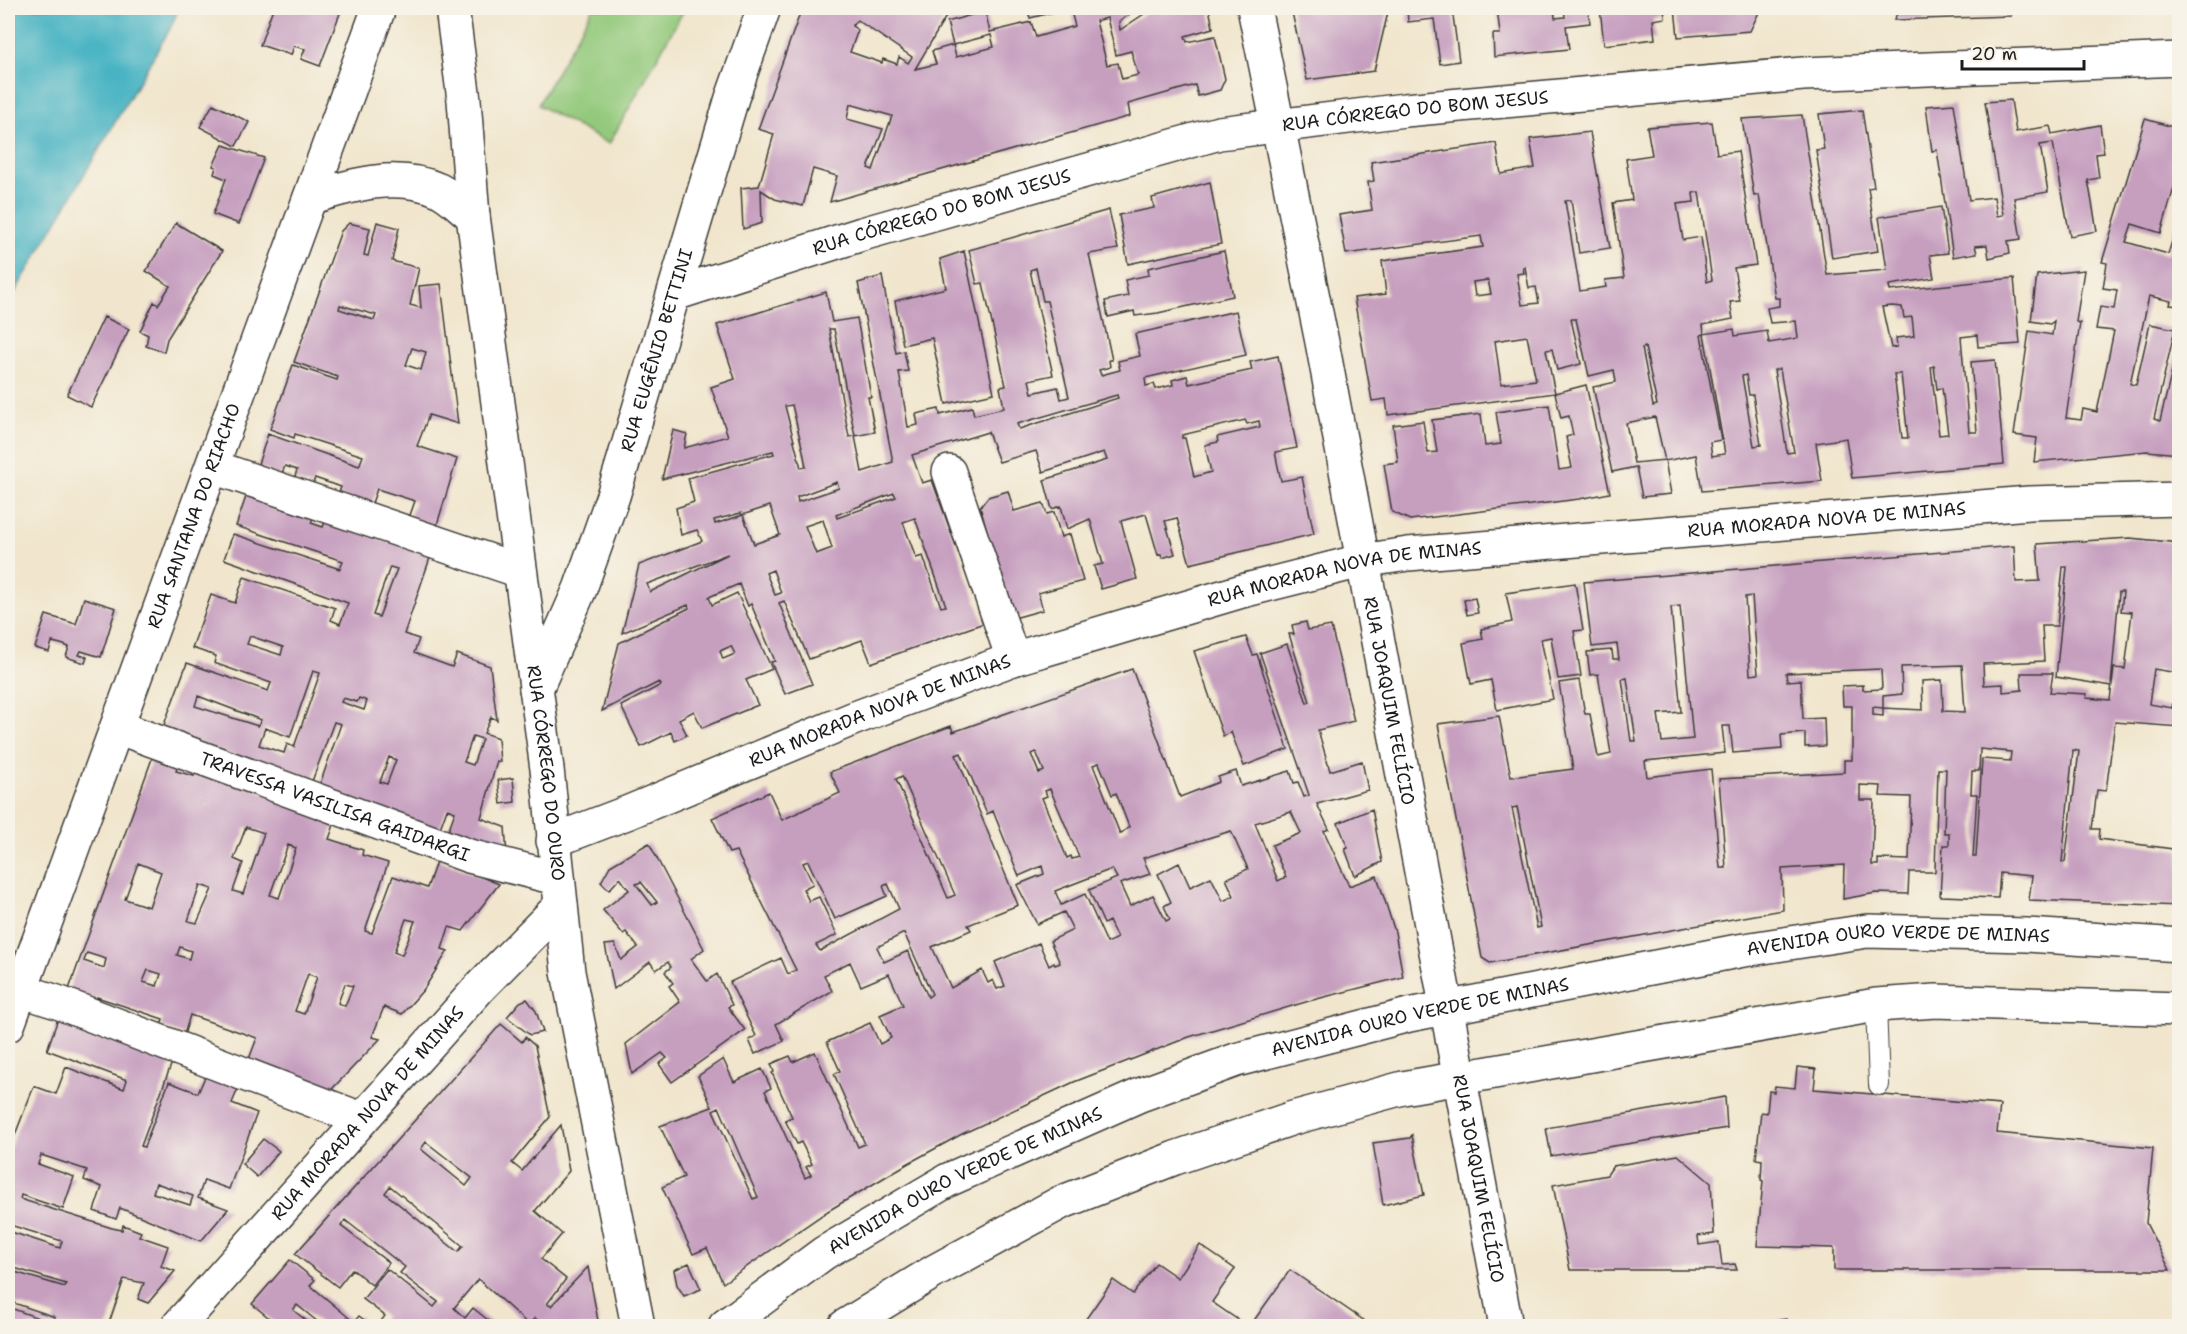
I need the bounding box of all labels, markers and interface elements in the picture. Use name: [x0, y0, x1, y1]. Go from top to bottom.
scale bar: [1962, 33, 2084, 71]
text: 20 m: [1971, 42, 2017, 66]
street label: RUA CÓRREGO DO BOM JESUS: [1281, 85, 1550, 137]
street label: RUA CÓRREGO DO BOM JESUS: [810, 164, 1074, 261]
street label: RUA EUGÊNIO BETTINI: [615, 246, 698, 455]
street label: RUA SANTANA DO RIACHO: [142, 400, 246, 632]
street label: RUA MORADA NOVA DE MINAS: [1686, 496, 1967, 543]
street label: RUA MORADA NOVA DE MINAS: [1205, 536, 1483, 613]
street label: RUA JOAQUIM FELÍCIO: [1358, 595, 1420, 807]
street label: RUA MORADA NOVA DE MINAS: [745, 649, 1014, 773]
street label: RUA CÓRREGO DO OURO: [521, 664, 571, 882]
street label: TRAVESSA VASILISA GAIDARGI: [197, 746, 473, 867]
street label: AVENIDA OURO VERDE DE MINAS: [1745, 918, 2051, 962]
street label: AVENIDA OURO VERDE DE MINAS: [1268, 972, 1571, 1062]
street label: RUA MORADA NOVA DE MINAS: [266, 1001, 470, 1225]
street label: RUA JOAQUIM FELÍCIO: [1447, 1072, 1510, 1285]
street label: AVENIDA OURO VERDE DE MINAS: [824, 1101, 1106, 1260]

